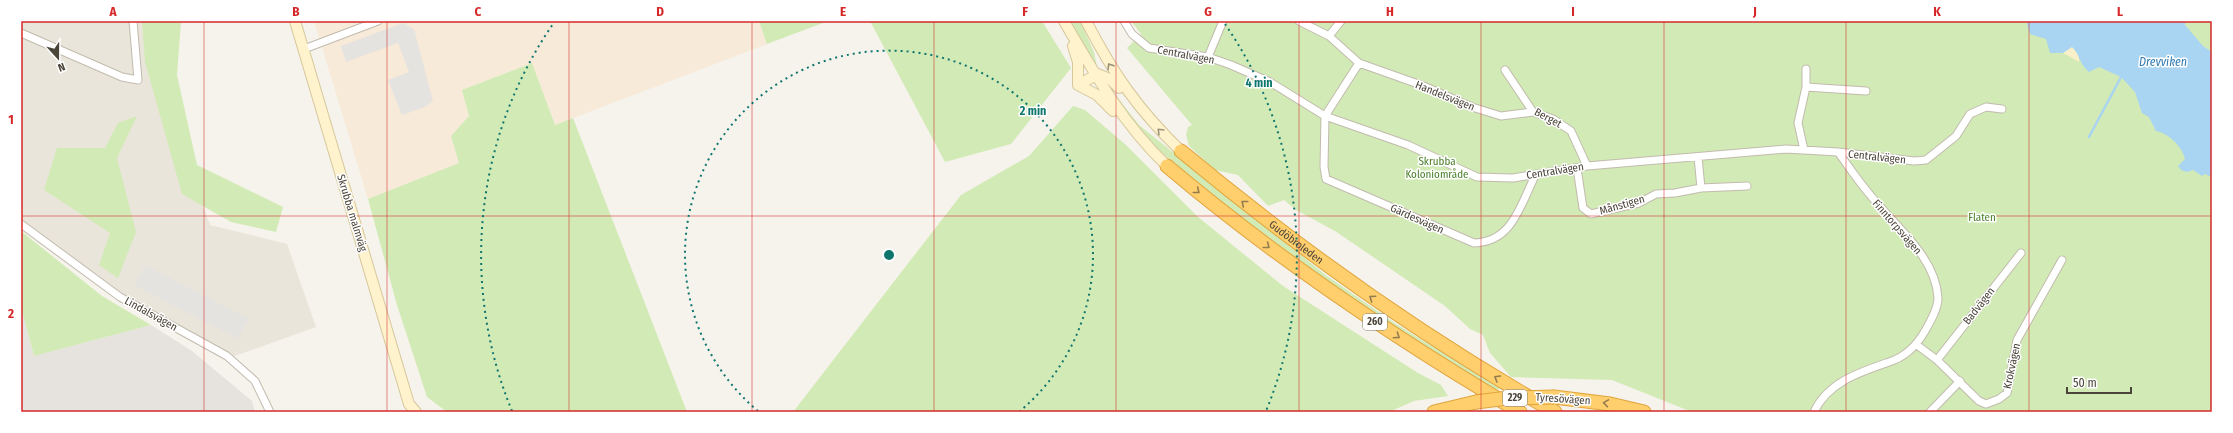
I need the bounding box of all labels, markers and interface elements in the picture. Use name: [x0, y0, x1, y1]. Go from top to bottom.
text: A: [108, 4, 117, 19]
text: B: [292, 4, 300, 19]
text: C: [475, 4, 482, 19]
text: D: [656, 4, 664, 19]
text: E: [840, 4, 846, 19]
text: F: [1022, 4, 1028, 19]
text: G: [1204, 4, 1212, 19]
text: H: [1386, 4, 1394, 19]
text: I: [1571, 4, 1575, 19]
text: J: [1752, 4, 1757, 19]
text: K: [1933, 4, 1941, 19]
text: L: [2117, 4, 2123, 19]
north arrow: [38, 38, 78, 78]
street label: Centralvägen: [1156, 43, 1216, 67]
water label: Drevviken: [2139, 55, 2187, 69]
text: N: [56, 60, 67, 74]
one-way arrow: [1108, 63, 1115, 70]
text: 4 min: [1245, 76, 1273, 90]
street label: Handelsvägen: [1413, 78, 1477, 114]
text: 2 min: [1019, 104, 1046, 118]
street label: Berget: [1532, 105, 1564, 131]
text: 1: [8, 112, 14, 127]
one-way arrow: [1157, 128, 1165, 135]
street label: Centralvägen: [1847, 148, 1907, 166]
park label: Skrubba Koloniområde: [1405, 155, 1469, 181]
street label: Centralvägen: [1525, 160, 1585, 182]
street label: Skrubba malmväg: [334, 173, 370, 254]
one-way arrow: [1193, 186, 1200, 193]
street label: Månstigen: [1598, 192, 1646, 218]
street label: Finntorpsvägen: [1870, 197, 1924, 257]
one-way arrow: [1241, 200, 1248, 207]
street label: Gärdesvägen: [1388, 201, 1446, 237]
park label: Flaten: [1968, 211, 1996, 224]
street label: Gudöbroleden: [1267, 218, 1326, 267]
one-way arrow: [1263, 241, 1270, 248]
centre of rings: [882, 248, 896, 262]
street label: Badvägen: [1960, 285, 1998, 327]
street label: Lindalsvägen: [122, 294, 180, 334]
one-way arrow: [1369, 295, 1376, 303]
text: 2: [7, 306, 14, 321]
road number: 260: [1363, 314, 1387, 330]
one-way arrow: [1393, 332, 1400, 339]
street label: Krokvägen: [2001, 342, 2023, 390]
scale bar: [2067, 369, 2131, 395]
one-way arrow: [1494, 376, 1501, 383]
text: 50 m: [2073, 376, 2097, 390]
road number: 229: [1503, 390, 1527, 406]
street label: Tyresövägen: [1535, 391, 1591, 407]
one-way arrow: [1603, 399, 1609, 408]

